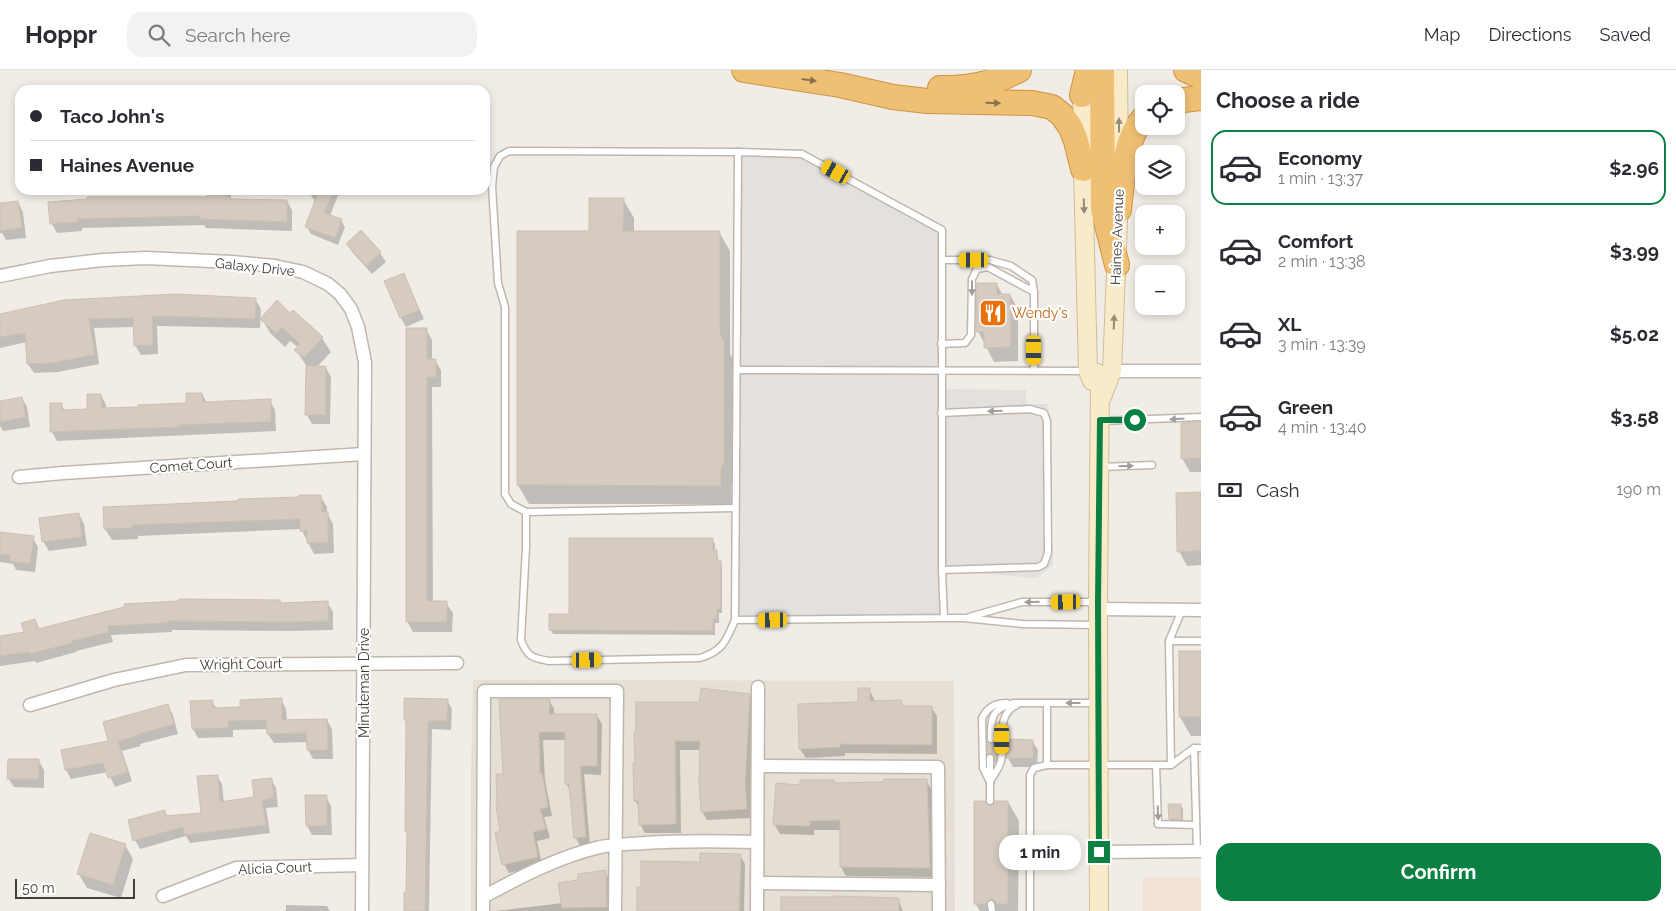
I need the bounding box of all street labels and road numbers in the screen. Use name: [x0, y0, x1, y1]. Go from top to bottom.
street label: Haines Avenue: [1107, 189, 1127, 285]
street label: Galaxy Drive: [214, 255, 296, 279]
street label: Comet Court: [149, 454, 233, 476]
street label: Minuteman Drive: [356, 628, 372, 738]
street label: Wright Court: [199, 655, 283, 673]
street label: Alicia Court: [238, 859, 313, 877]

